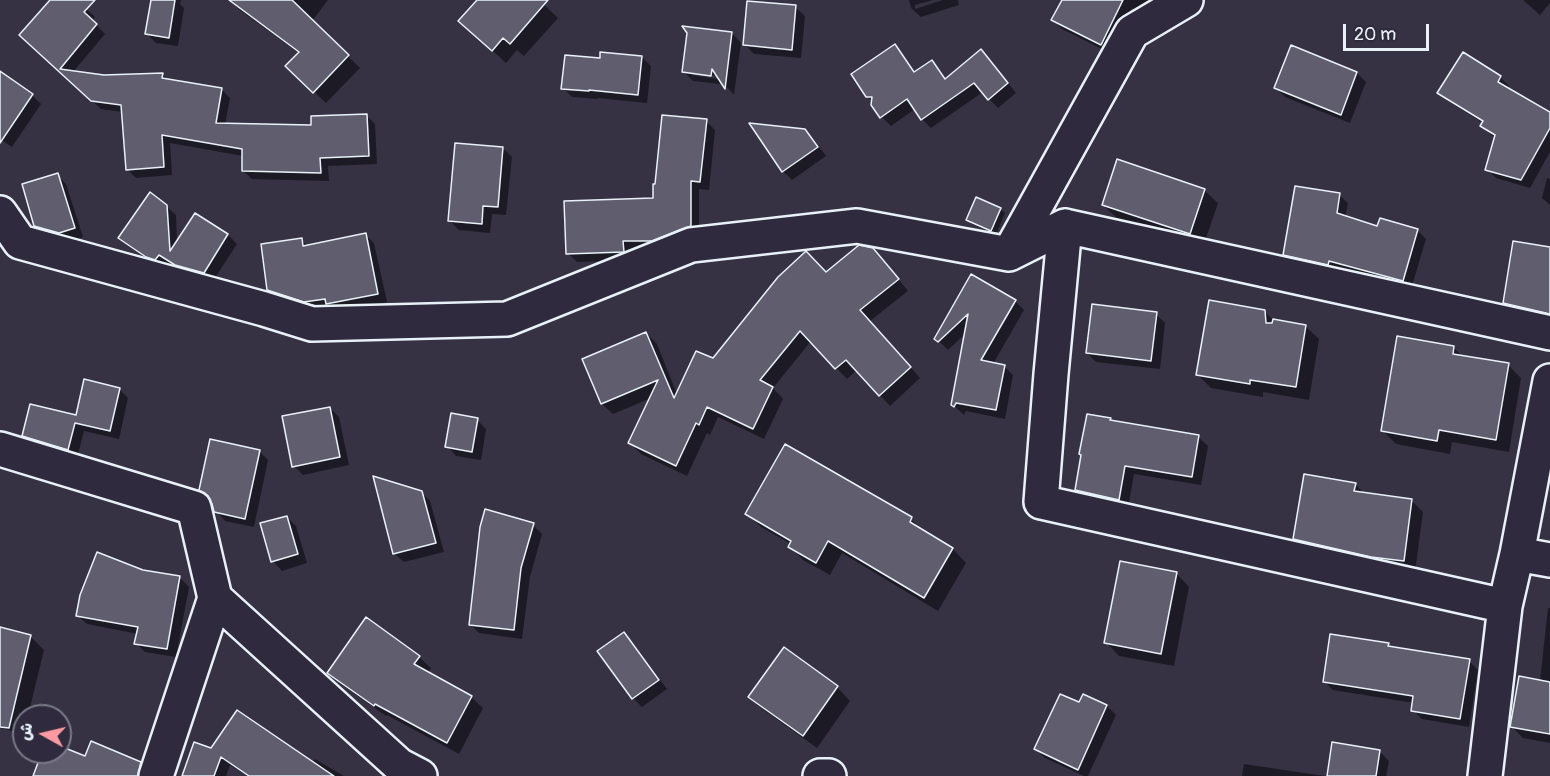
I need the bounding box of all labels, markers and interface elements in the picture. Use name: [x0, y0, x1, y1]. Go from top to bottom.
scale bar: [1346, 12, 1432, 50]
text: 20 m: [1354, 23, 1396, 46]
north arrow: [12, 704, 72, 764]
text: ش: [15, 722, 37, 742]

